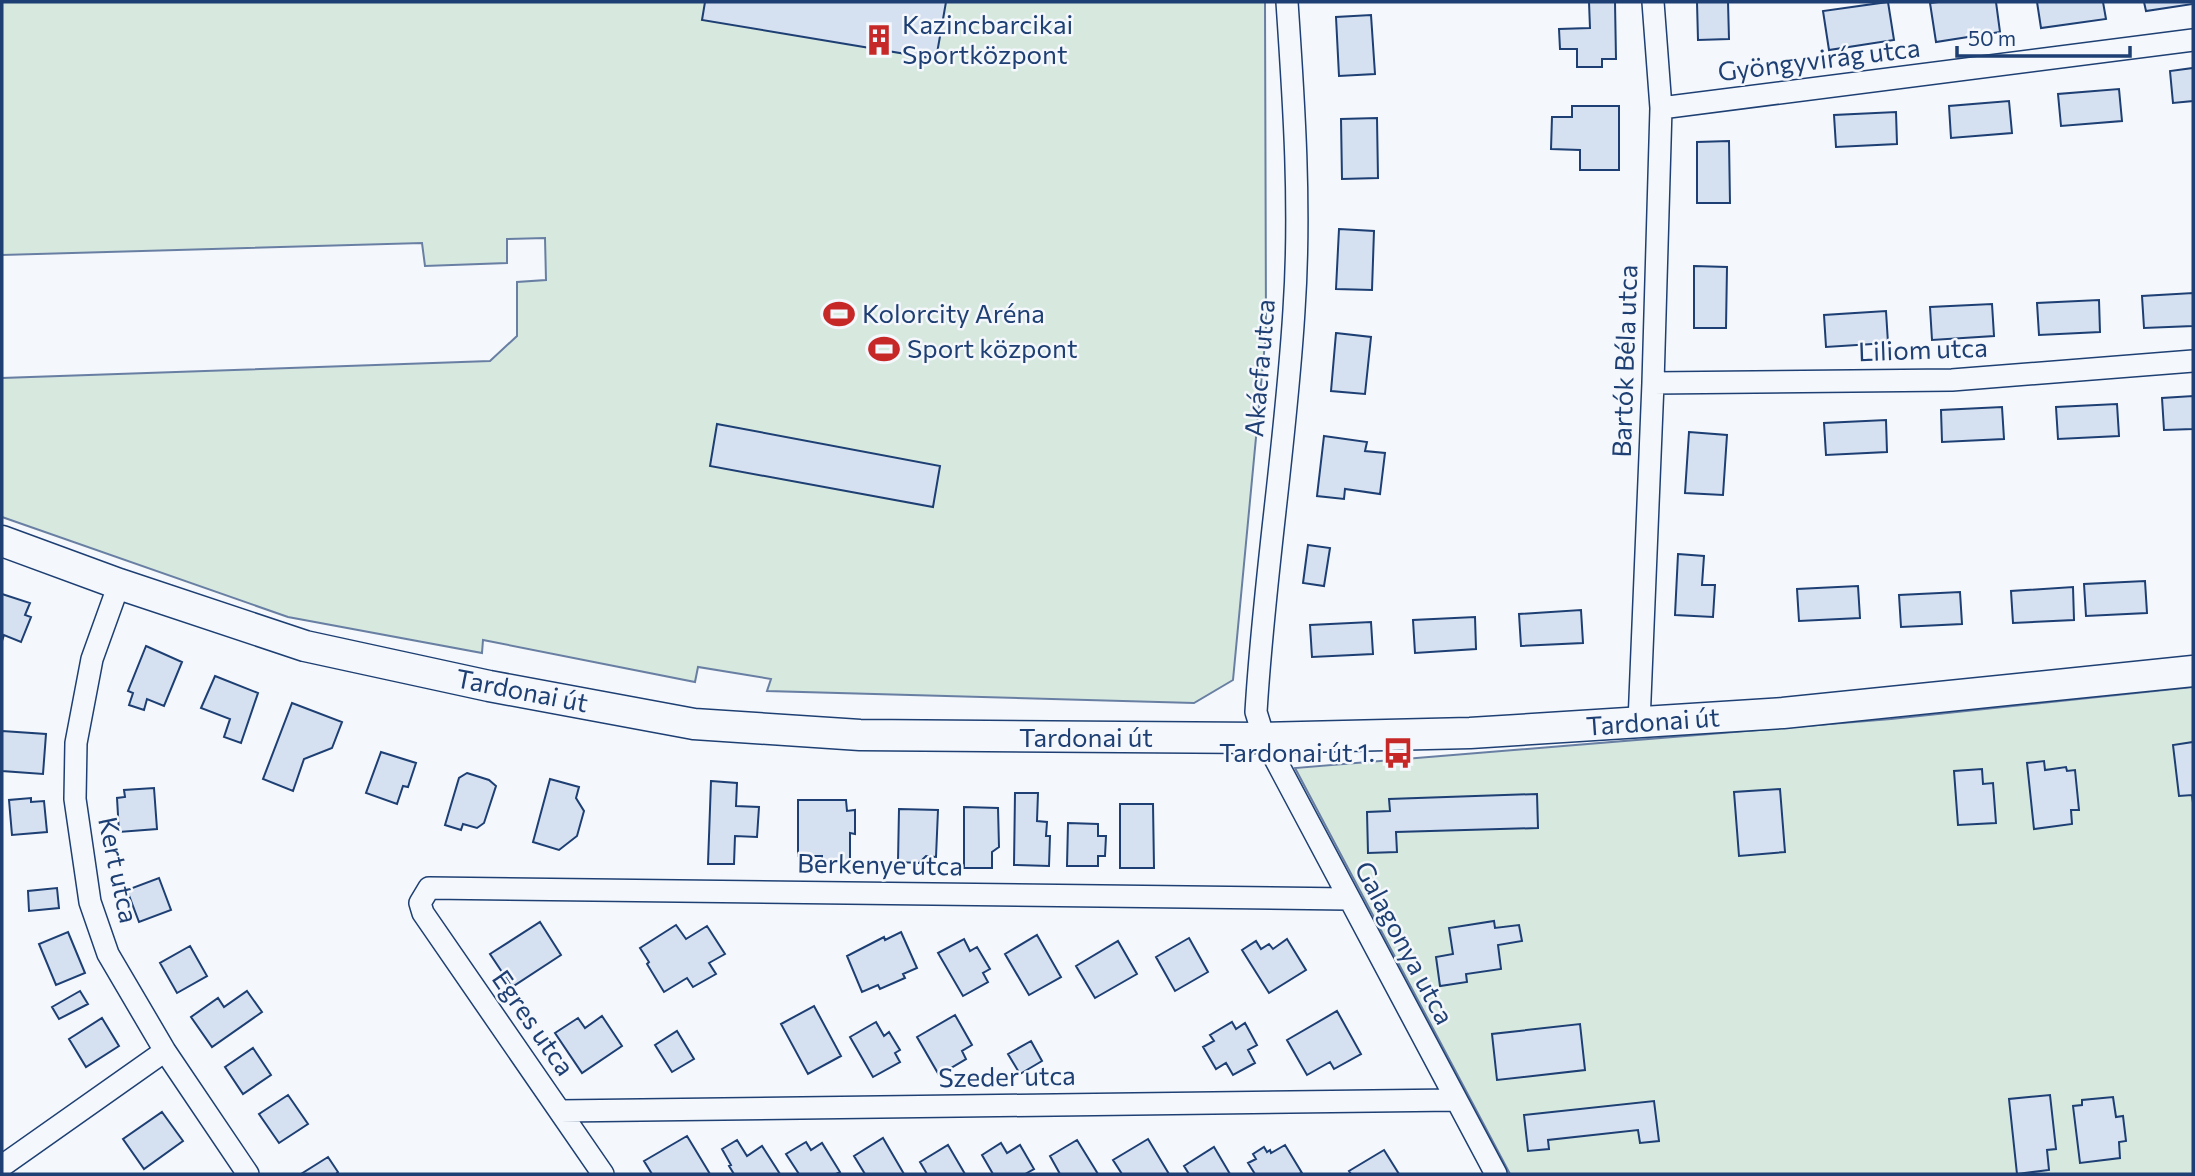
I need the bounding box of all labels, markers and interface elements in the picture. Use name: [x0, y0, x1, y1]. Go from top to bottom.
place label: Kazincbarcikai Sportközpont: [902, 8, 1073, 69]
scale bar: [1957, 14, 2130, 58]
building icon: Kazincbarcikai Sportközpont: [862, 23, 896, 57]
text: 50 m: [1968, 25, 2016, 50]
street label: Gyöngyvirág utca: [1716, 31, 1922, 86]
street label: Bartók Béla utca: [1605, 264, 1642, 458]
sports icon: Kolorcity Aréna: [822, 297, 856, 331]
place label: Kolorcity Aréna: [862, 297, 1045, 328]
street label: Akácfa utca: [1237, 298, 1280, 438]
street label: Liliom utca: [1858, 331, 1988, 366]
sports icon: Sport központ: [867, 332, 901, 366]
place label: Sport központ: [907, 332, 1078, 363]
street label: Tardonai út: [454, 662, 591, 718]
street label: Tardonai út: [1585, 700, 1721, 741]
street label: Tardonai út: [1019, 721, 1153, 752]
place label: Tardonai út 1.: [1219, 736, 1375, 767]
bus stop icon: Tardonai út 1.: [1381, 736, 1415, 770]
street label: Kert utca: [93, 814, 146, 926]
street label: Berkenye utca: [797, 847, 963, 880]
street label: Galagonya utca: [1349, 856, 1461, 1029]
street label: Egres utca: [487, 964, 582, 1081]
street label: Szeder utca: [938, 1059, 1076, 1092]

